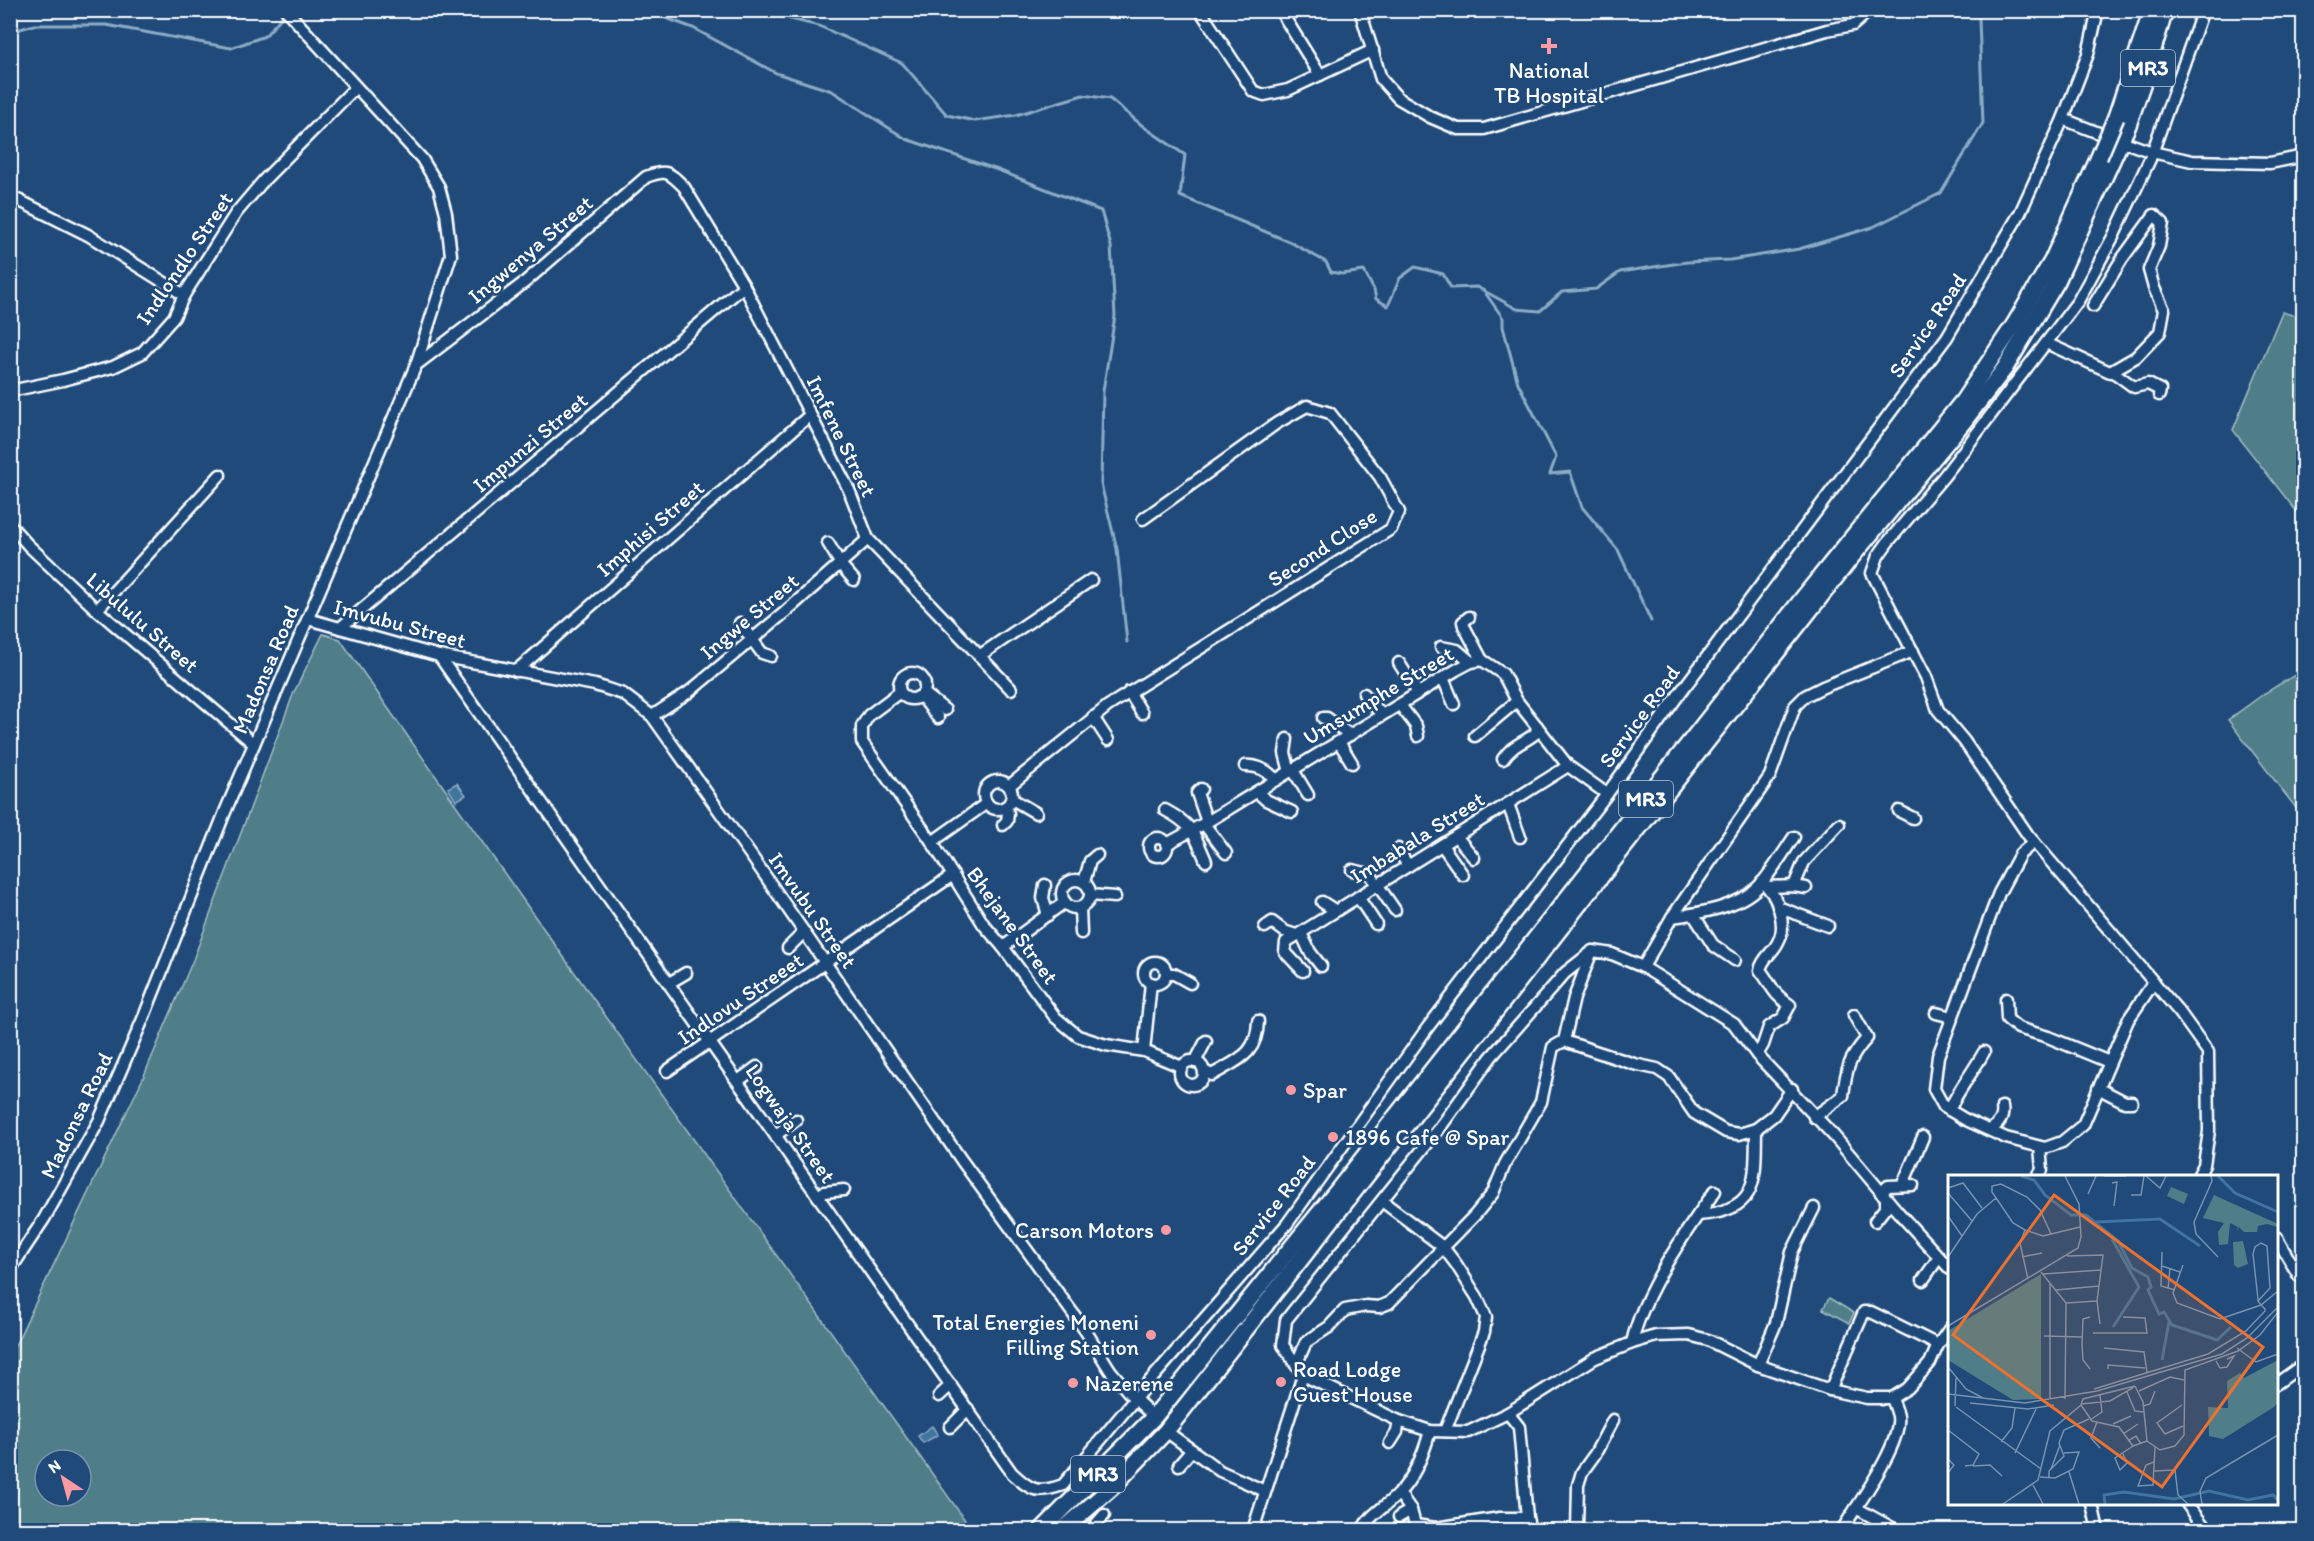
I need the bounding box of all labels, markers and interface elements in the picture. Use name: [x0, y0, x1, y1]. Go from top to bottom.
marker: National TB Hospital: [1540, 37, 1558, 55]
road number: MR3: [2121, 50, 2175, 86]
place label: National TB Hospital: [1494, 57, 1604, 109]
street label: Indlondlo Street: [130, 187, 239, 330]
street label: Ingwenya Street: [462, 189, 598, 309]
street label: Service Road: [1882, 268, 1972, 383]
street label: Imfene Street: [801, 371, 883, 501]
street label: Impunzi Street: [467, 387, 593, 498]
street label: Imphisi Street: [591, 474, 710, 583]
street label: Second Close: [1263, 502, 1382, 593]
street label: Libululu Street: [81, 566, 204, 679]
street label: Ingwe Street: [694, 567, 804, 665]
street label: Imvubu Street: [331, 593, 469, 654]
street label: Madonsa Road: [226, 601, 305, 738]
street label: Umsumphe Street: [1298, 640, 1458, 751]
street label: Service Road: [1593, 660, 1686, 773]
road number: MR3: [1619, 781, 1673, 817]
street label: Imbabala Street: [1345, 785, 1489, 889]
street label: Imvubu Street: [763, 847, 863, 974]
street label: Bhejane Street: [961, 861, 1064, 989]
street label: Indlovu Streeet: [672, 946, 808, 1050]
street label: Madonsa Road: [34, 1048, 119, 1183]
street label: Logwaja Street: [740, 1058, 842, 1188]
place label: Spar: [1303, 1077, 1347, 1104]
marker: Spar: [1284, 1083, 1298, 1097]
place label: 1896 Cafe @ Spar: [1345, 1124, 1510, 1151]
marker: 1896 Cafe @ Spar: [1326, 1130, 1340, 1144]
street label: Service Road: [1226, 1149, 1321, 1261]
inset map: [1948, 1175, 2278, 1505]
place label: Carson Motors: [1015, 1217, 1154, 1244]
marker: Carson Motors: [1159, 1223, 1173, 1237]
place label: Total Energies Moneni Filling Station: [933, 1309, 1140, 1361]
marker: Total Energies Moneni Filling Station: [1144, 1328, 1158, 1342]
place label: Road Lodge Guest House: [1293, 1356, 1413, 1408]
place label: Nazerene: [1085, 1370, 1174, 1397]
marker: Road Lodge Guest House: [1274, 1375, 1288, 1389]
marker: Nazerene: [1066, 1376, 1080, 1390]
north arrow: [33, 1448, 93, 1508]
text: N: [45, 1455, 64, 1477]
road number: MR3: [1071, 1456, 1125, 1492]

